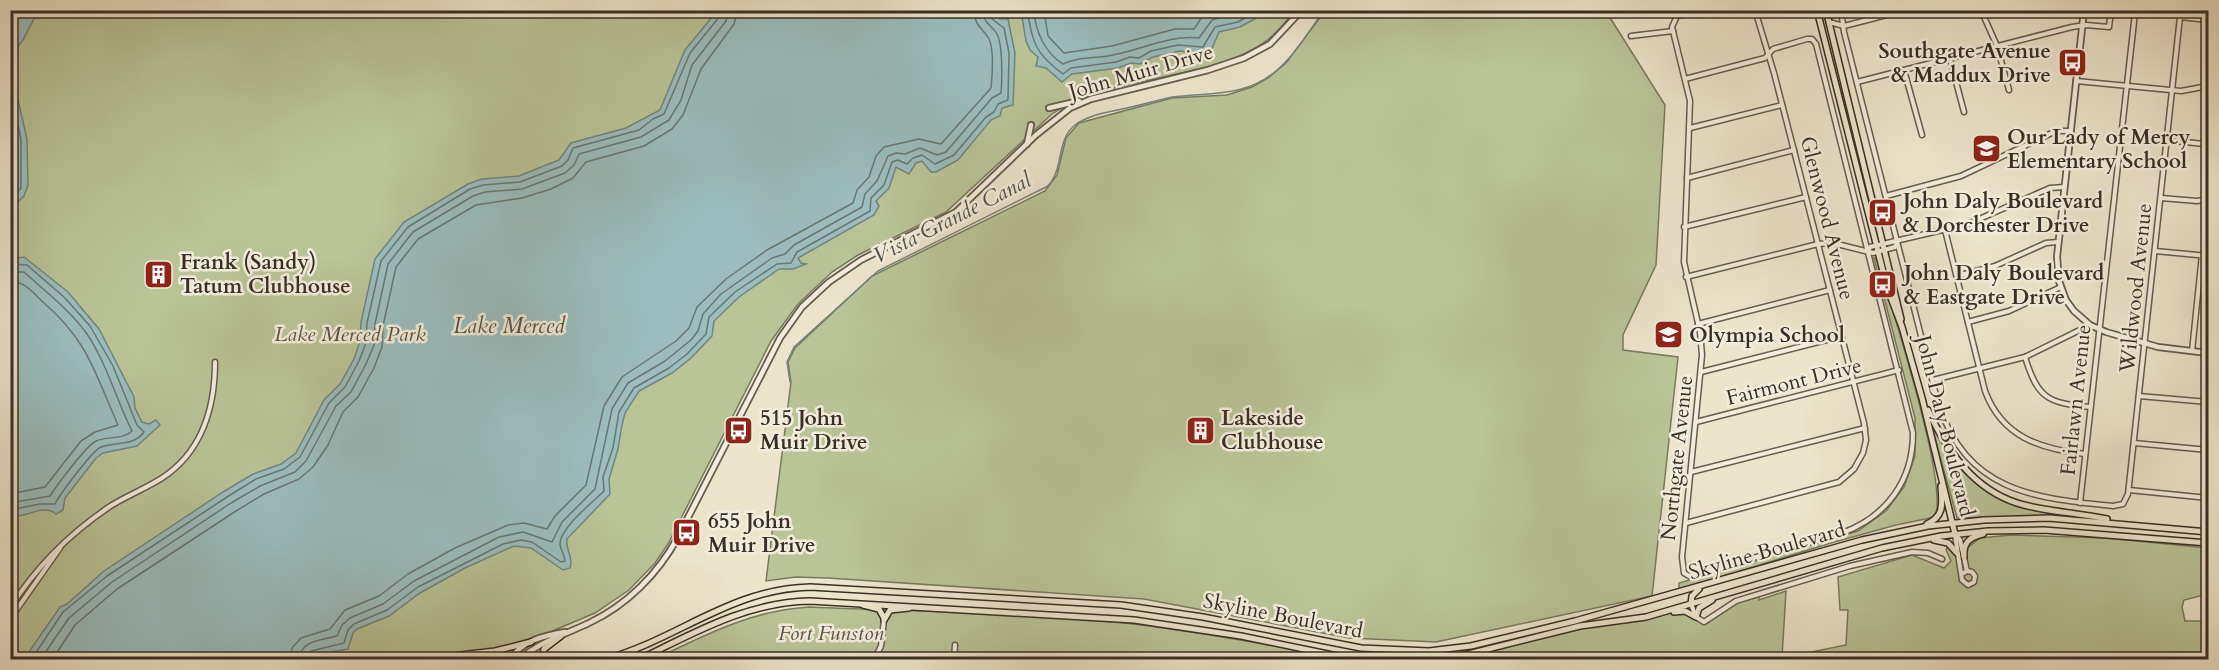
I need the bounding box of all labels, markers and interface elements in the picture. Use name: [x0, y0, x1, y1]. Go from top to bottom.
place label: Southgate Avenue & Maddux Drive: [1878, 37, 2051, 90]
street label: John Muir Drive: [1063, 38, 1217, 107]
bus stop icon: Southgate Avenue & Maddux Drive: [2056, 47, 2088, 79]
place label: Our Lady of Mercy Elementary School: [2007, 123, 2191, 176]
street label: Glenwood Avenue: [1793, 133, 1861, 303]
school or university icon: Our Lady of Mercy Elementary School: [1970, 133, 2002, 165]
water label: Vista Grande Canal: [868, 165, 1037, 271]
place label: John Daly Boulevard & Dorchester Drive: [1900, 187, 2103, 240]
bus stop icon: John Daly Boulevard & Dorchester Drive: [1866, 197, 1898, 229]
street label: Wildwood Avenue: [2113, 202, 2159, 375]
place label: Frank (Sandy) Tatum Clubhouse: [180, 248, 351, 301]
building icon: Frank (Sandy) Tatum Clubhouse: [143, 258, 175, 290]
place label: John Daly Boulevard & Eastgate Drive: [1901, 259, 2104, 312]
bus stop icon: John Daly Boulevard & Eastgate Drive: [1867, 269, 1899, 301]
water label: Lake Merced: [453, 311, 566, 341]
school or university icon: Olympia School: [1652, 319, 1684, 351]
park label: Lake Merced Park: [274, 320, 426, 349]
place label: Olympia School: [1689, 321, 1845, 350]
street label: Fairlawn Avenue: [2054, 323, 2098, 477]
street label: John Daly Boulevard: [1908, 329, 1982, 520]
street label: Fairmont Drive: [1723, 351, 1865, 413]
street label: Northgate Avenue: [1654, 374, 1700, 542]
place label: 515 John Muir Drive: [760, 404, 867, 457]
place label: Lakeside Clubhouse: [1221, 404, 1324, 457]
bus stop icon: 515 John Muir Drive: [723, 414, 755, 446]
building icon: Lakeside Clubhouse: [1184, 414, 1216, 446]
place label: 655 John Muir Drive: [708, 507, 815, 560]
street label: Skyline Boulevard: [1685, 515, 1849, 587]
bus stop icon: 655 John Muir Drive: [671, 517, 703, 549]
street label: Skyline Boulevard: [1201, 586, 1365, 646]
park label: Fort Funston: [778, 619, 884, 648]

